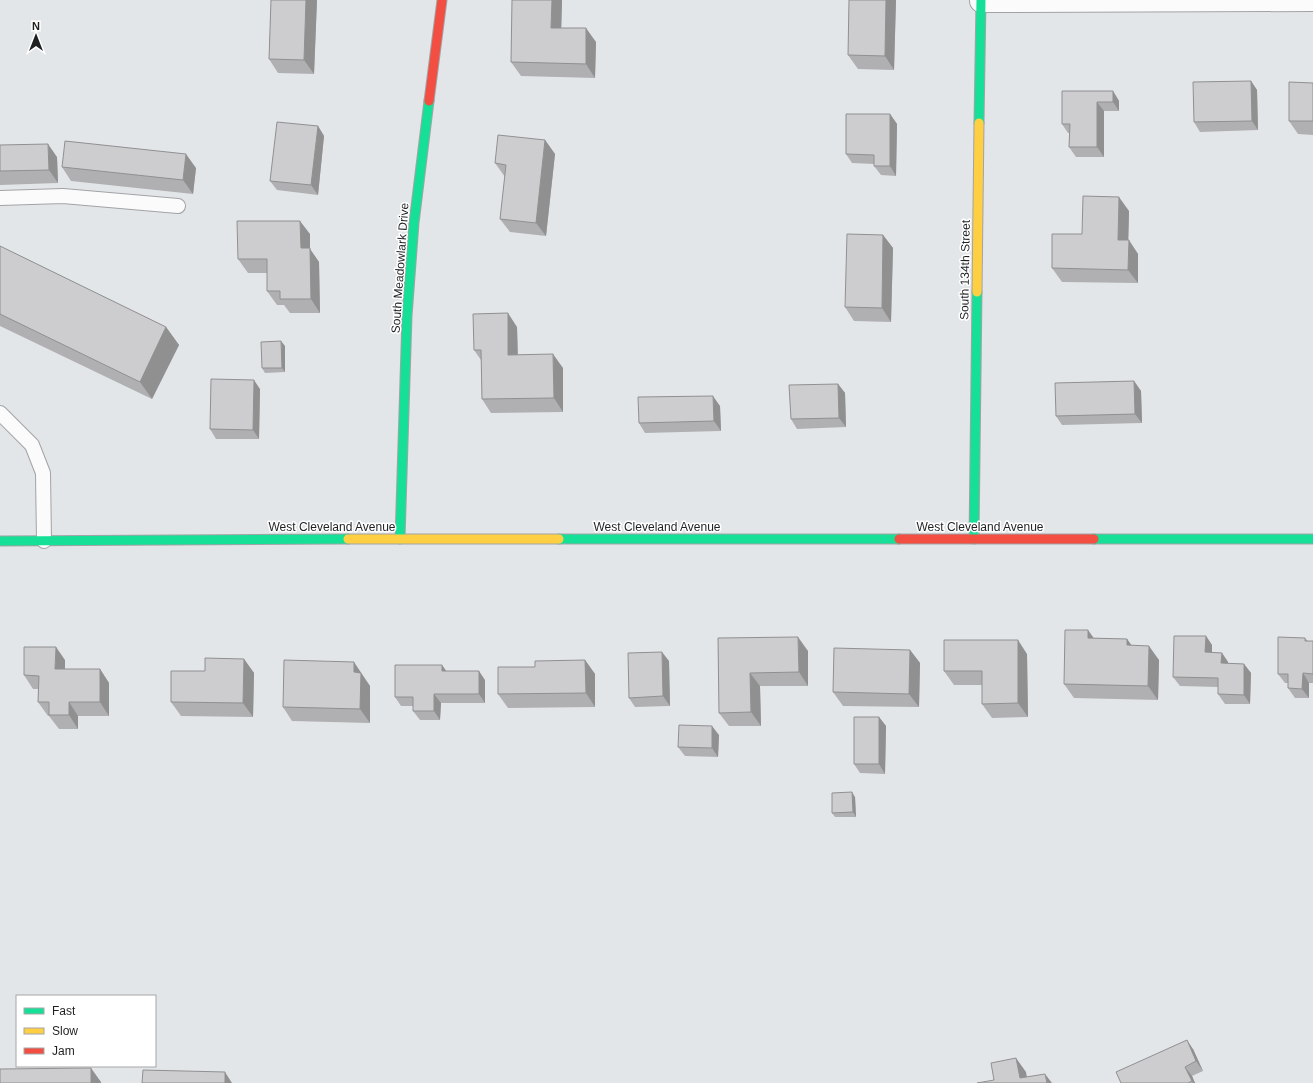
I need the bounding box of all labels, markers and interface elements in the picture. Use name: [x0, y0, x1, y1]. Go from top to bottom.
north arrow: [16, 16, 56, 56]
text: N: [32, 20, 40, 32]
street label: South Meadowlark Drive: [388, 202, 412, 334]
street label: South 134th Street: [957, 219, 973, 320]
street label: West Cleveland Avenue: [269, 520, 396, 534]
street label: West Cleveland Avenue: [594, 520, 721, 534]
street label: West Cleveland Avenue: [917, 520, 1044, 534]
legend: [16, 995, 156, 1067]
text: Fast: [52, 1004, 76, 1018]
text: Slow: [52, 1024, 78, 1038]
text: Jam: [52, 1044, 75, 1058]

